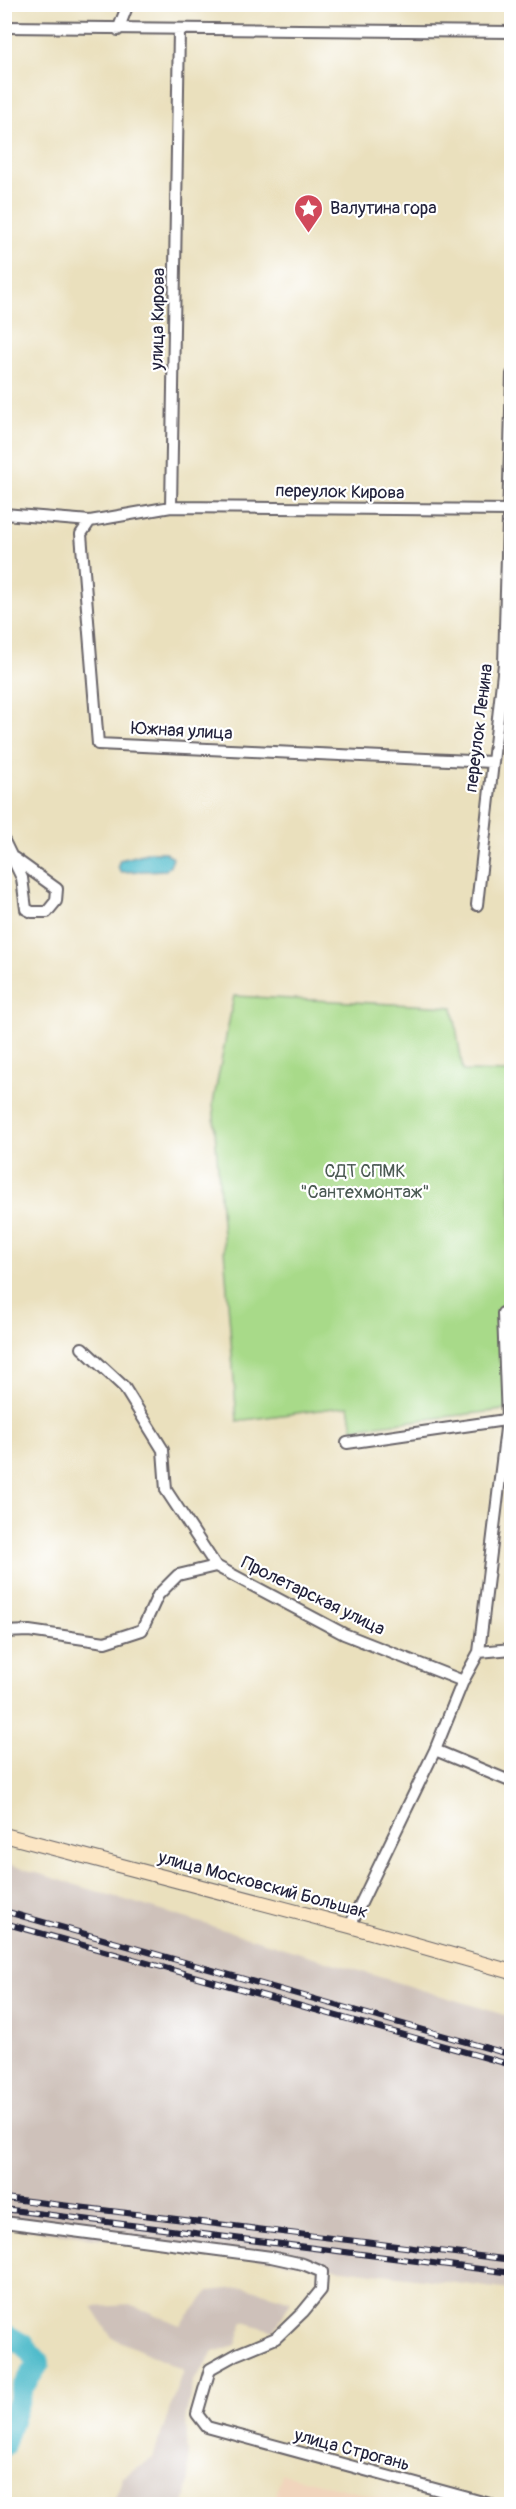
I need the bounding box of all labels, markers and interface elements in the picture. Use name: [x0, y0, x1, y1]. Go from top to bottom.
place icon: Валутина гора: [293, 192, 325, 234]
place label: Валутина гора: [330, 197, 437, 220]
street label: улица Кирова: [146, 268, 170, 371]
street label: переулок Кирова: [275, 479, 405, 505]
street label: переулок Ленина: [460, 662, 498, 794]
street label: Южная улица: [131, 717, 233, 745]
park label: СДТ СПМК "Сантехмонтаж": [300, 1160, 430, 1204]
street label: Пролетарская улица: [237, 1551, 389, 1641]
street label: улица Московский Большак: [155, 1846, 370, 1924]
street label: улица Строгань: [291, 2423, 412, 2476]

